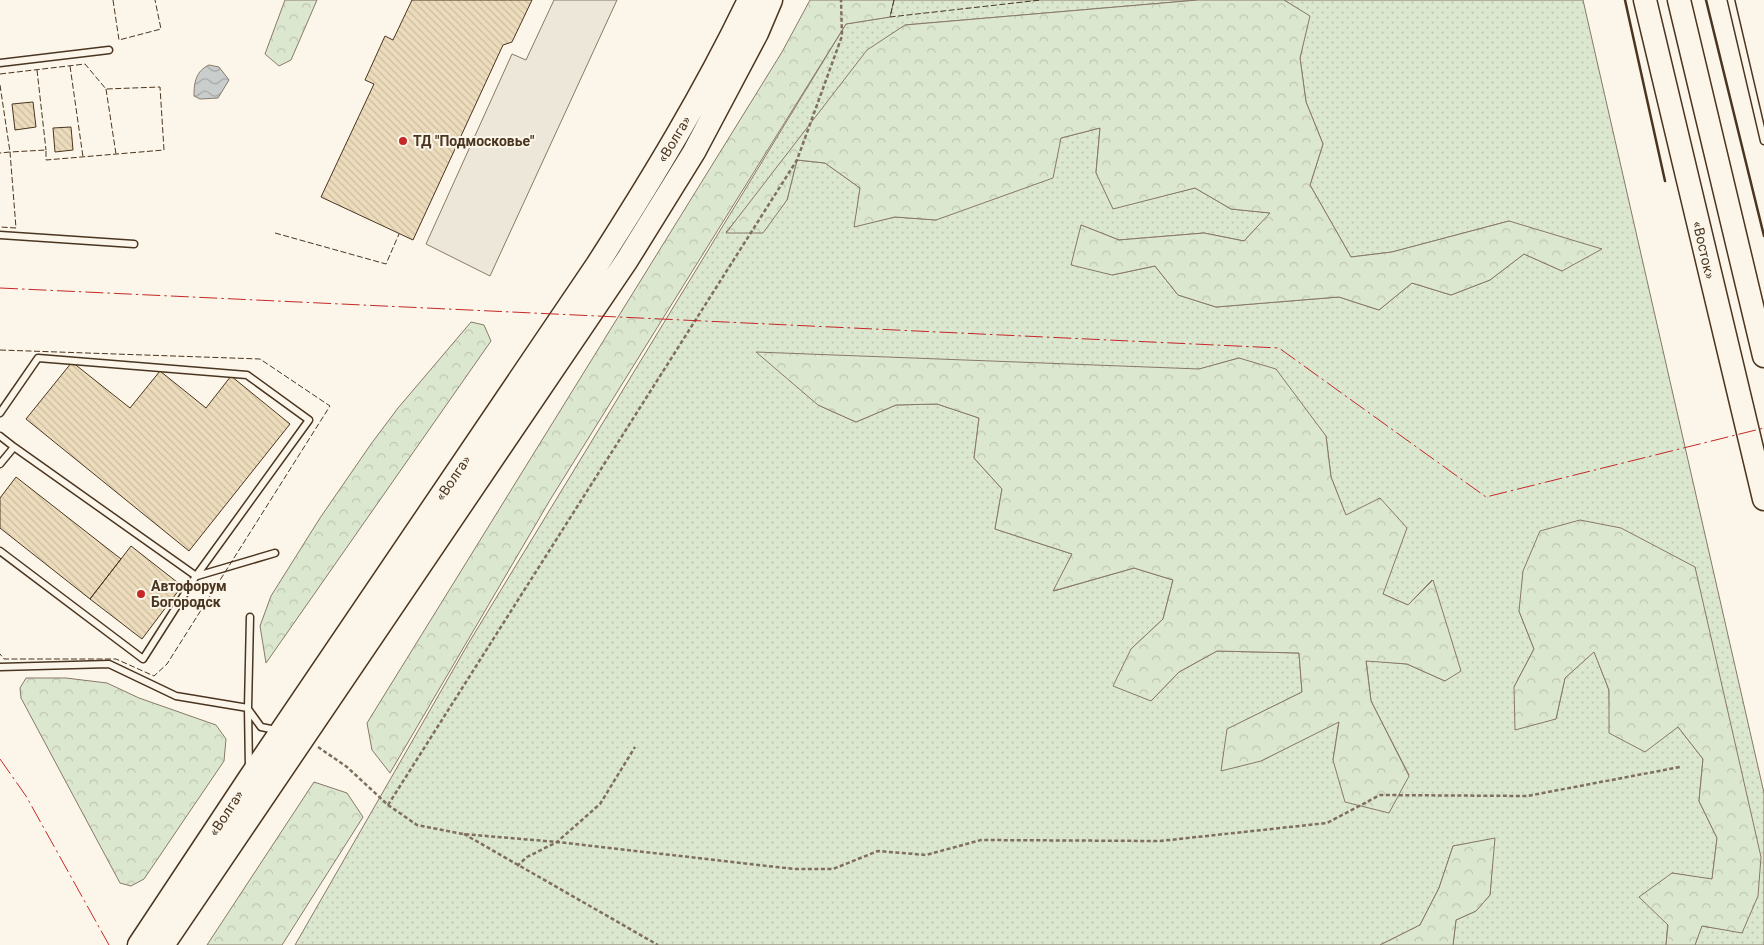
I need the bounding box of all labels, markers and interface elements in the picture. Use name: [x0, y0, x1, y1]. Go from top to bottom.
street label: «Волга»: [654, 113, 694, 165]
place label: ТД "Подмосковье": [413, 133, 535, 149]
marker: ТД "Подмосковье": [397, 135, 409, 147]
street label: «Восток»: [1690, 219, 1719, 281]
street label: «Волга»: [432, 452, 474, 504]
place label: Автофорум Богородск: [151, 578, 227, 610]
marker: Автофорум Богородск: [135, 588, 147, 600]
street label: «Волга»: [205, 787, 247, 839]

